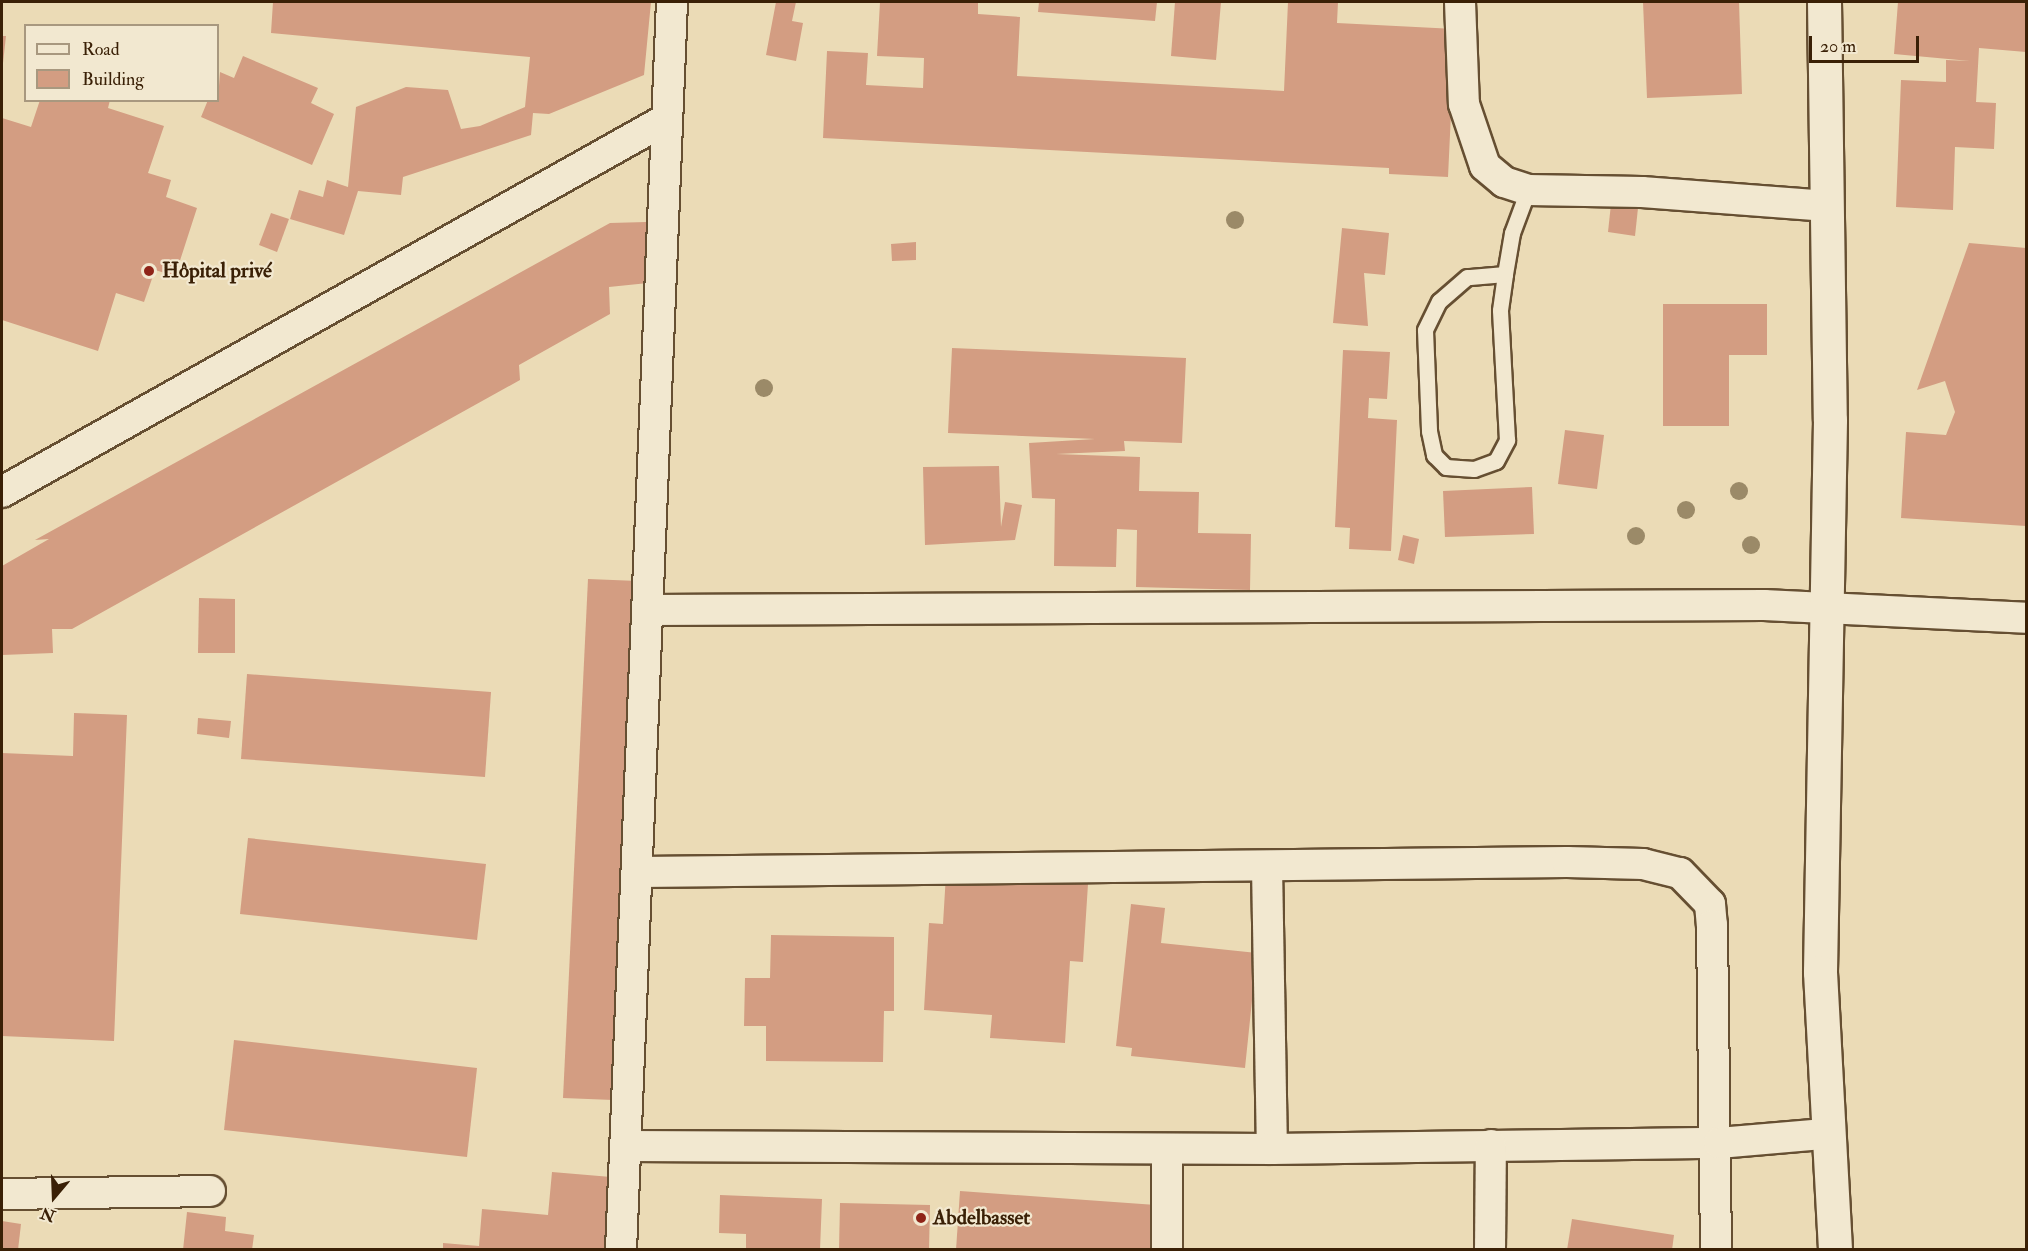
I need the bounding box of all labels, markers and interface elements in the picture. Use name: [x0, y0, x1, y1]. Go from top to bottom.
legend: [24, 24, 219, 102]
scale bar: [1812, 24, 1922, 62]
text: 20 m: [1820, 35, 1856, 58]
text: Road: [82, 38, 120, 61]
text: Building: [82, 68, 144, 91]
place label: Hôpital privé: [162, 258, 272, 284]
marker: Hôpital privé: [140, 262, 158, 280]
north arrow: [24, 1167, 84, 1227]
text: N: [38, 1202, 58, 1226]
place label: Abdelbasset: [933, 1205, 1030, 1231]
marker: Abdelbasset: [914, 1211, 928, 1225]

